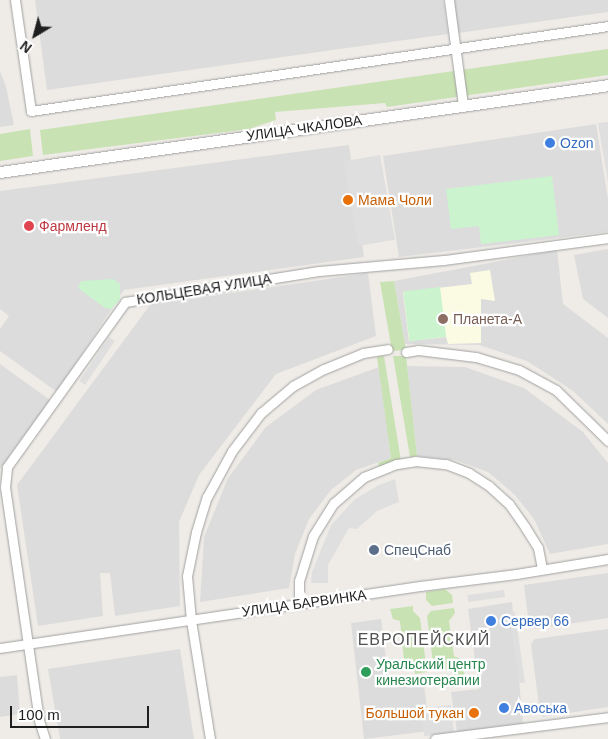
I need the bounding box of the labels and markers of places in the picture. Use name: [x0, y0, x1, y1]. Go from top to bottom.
place label: Ozon: [560, 135, 593, 151]
marker: Ozon: [544, 137, 556, 149]
place label: Мама Чоли: [358, 192, 432, 208]
marker: Мама Чоли: [342, 194, 354, 206]
place label: Фармленд: [39, 218, 107, 234]
marker: Фармленд: [23, 220, 35, 232]
place label: Планета-А: [453, 311, 522, 327]
marker: Планета-А: [437, 313, 449, 325]
place label: СпецСнаб: [384, 542, 451, 558]
marker: СпецСнаб: [368, 544, 380, 556]
place label: Сервер 66: [501, 613, 569, 629]
marker: Сервер 66: [485, 615, 497, 627]
place label: Уральский центр кинезиотерапии: [376, 656, 486, 689]
marker: Уральский центр кинезиотерапии: [360, 666, 372, 678]
place label: Авоська: [514, 700, 567, 716]
marker: Авоська: [498, 702, 510, 714]
place label: Большой тукан: [366, 705, 464, 721]
marker: Большой тукан: [468, 707, 480, 719]

